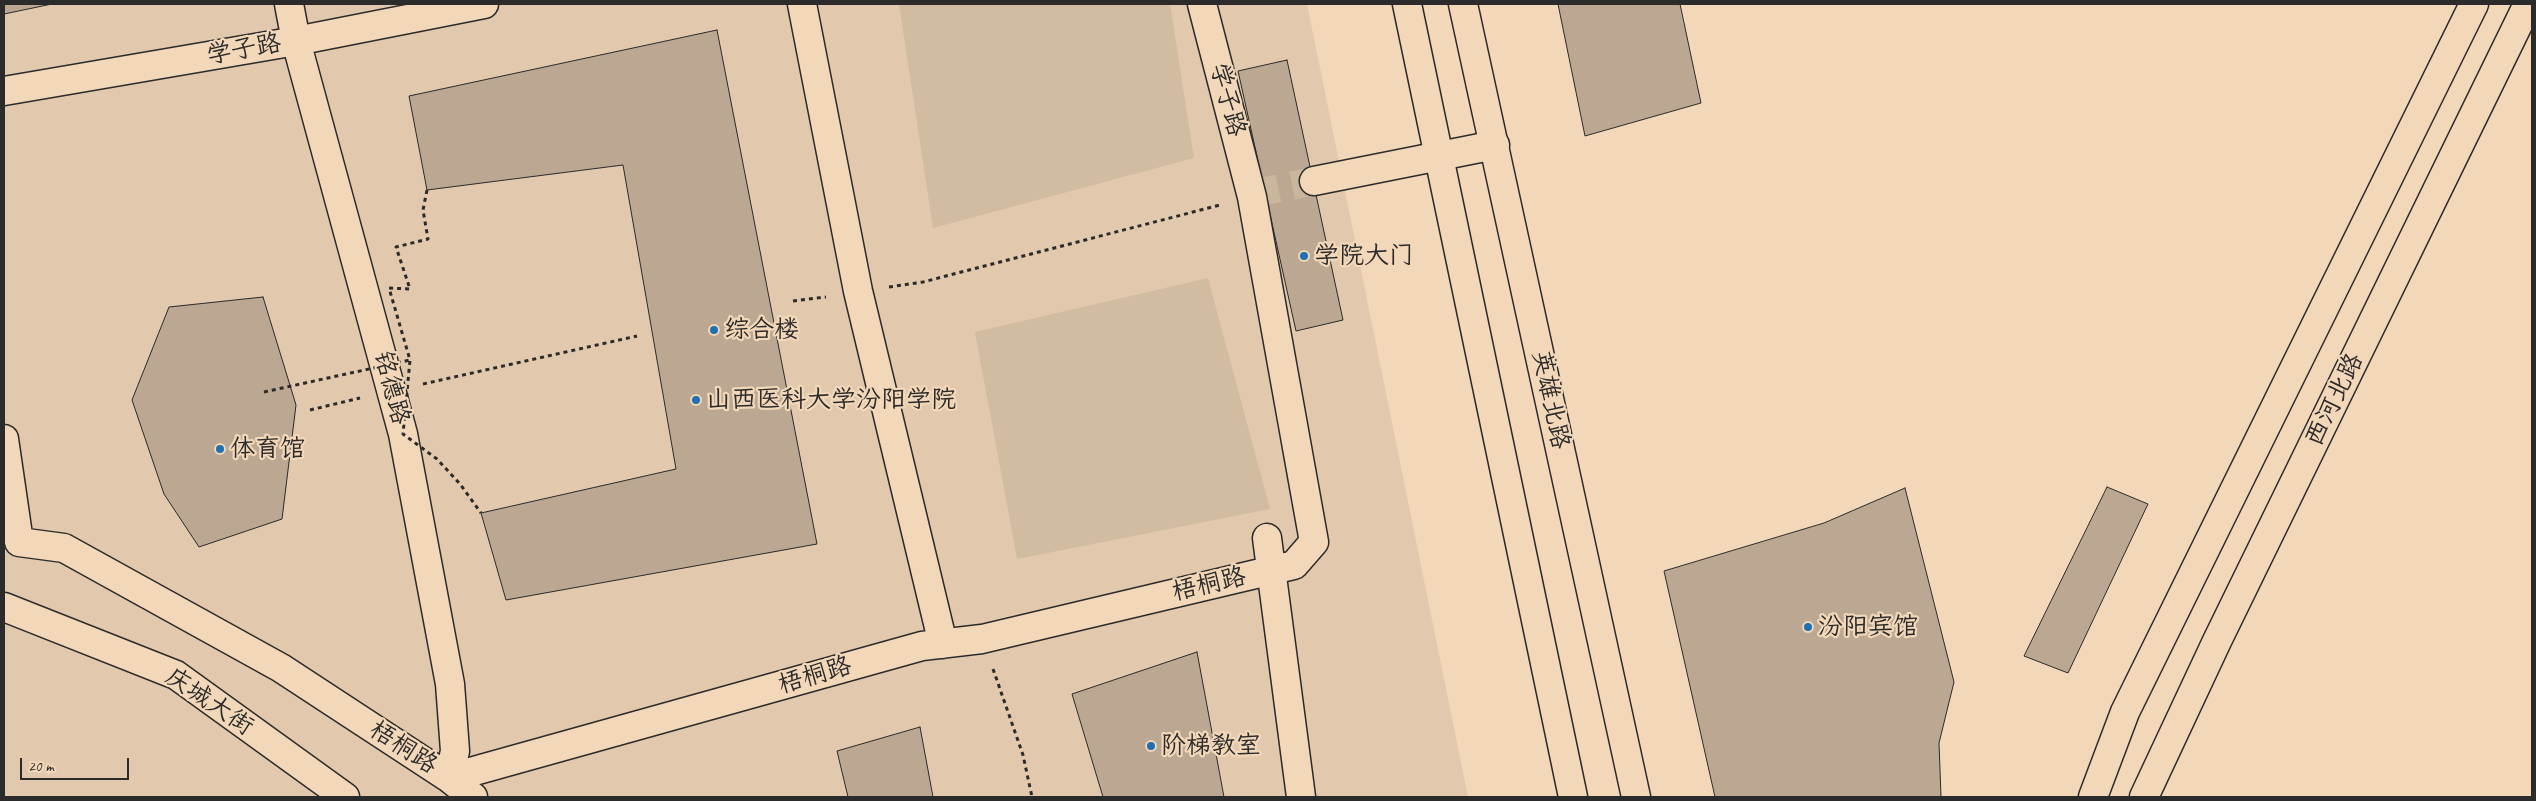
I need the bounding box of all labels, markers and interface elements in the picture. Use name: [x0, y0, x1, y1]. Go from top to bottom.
street label: 学子路: [204, 29, 284, 71]
street label: 学子路: [1203, 60, 1251, 140]
place label: 学院大门: [1314, 241, 1414, 271]
marker: 学院大门: [1298, 250, 1310, 262]
place label: 综合楼: [724, 315, 799, 345]
marker: 综合楼: [708, 324, 720, 336]
street label: 铭德路: [367, 348, 415, 428]
street label: 英雄北路: [1525, 348, 1575, 452]
street label: 西河北路: [2300, 348, 2370, 452]
place label: 山西医科大学汾阳学院: [706, 385, 956, 415]
marker: 山西医科大学汾阳学院: [690, 394, 702, 406]
place label: 体育馆: [230, 434, 305, 464]
marker: 体育馆: [214, 443, 226, 455]
street label: 梧桐路: [1169, 562, 1249, 608]
place label: 汾阳宾馆: [1818, 612, 1918, 642]
marker: 汾阳宾馆: [1802, 621, 1814, 633]
street label: 梧桐路: [775, 651, 855, 701]
street label: 庆城大街: [159, 662, 259, 742]
street label: 梧桐路: [363, 715, 443, 781]
place label: 阶梯教室: [1161, 731, 1261, 761]
marker: 阶梯教室: [1145, 740, 1157, 752]
scale bar: [22, 748, 131, 780]
text: 20 m: [28, 757, 54, 776]

